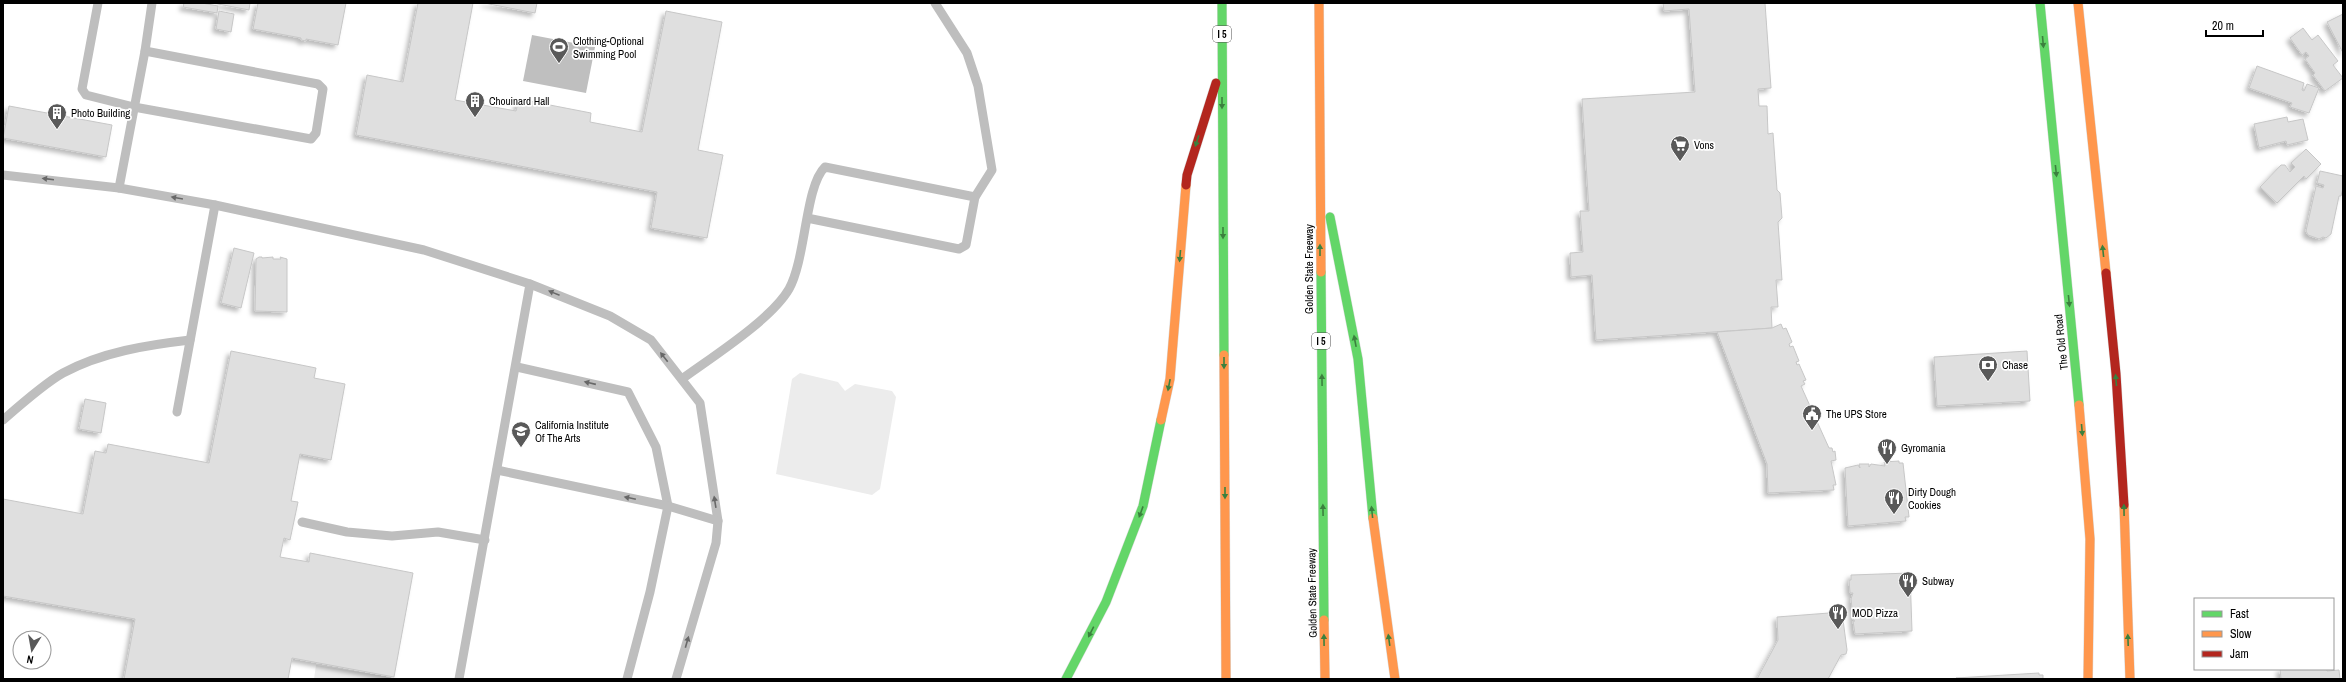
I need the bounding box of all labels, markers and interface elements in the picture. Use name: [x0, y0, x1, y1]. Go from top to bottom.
scale bar: [2206, 12, 2263, 38]
text: 20 m: [2212, 18, 2234, 34]
road number: I 5: [1213, 26, 1231, 42]
place label: Clothing-Optional Swimming Pool: [573, 34, 644, 61]
sports icon: Clothing-Optional Swimming Pool: [548, 36, 570, 64]
one-way arrow: [2040, 36, 2047, 48]
building icon: Chouinard Hall: [464, 90, 486, 118]
place label: Chouinard Hall: [489, 94, 549, 108]
one-way arrow: [1219, 97, 1225, 110]
building icon: Photo Building: [46, 102, 68, 130]
place label: Photo Building: [71, 106, 130, 120]
supermarket icon: Vons: [1669, 134, 1691, 162]
one-way arrow: [1194, 136, 1200, 148]
place label: Vons: [1694, 138, 1715, 152]
one-way arrow: [2053, 165, 2059, 177]
one-way arrow: [42, 176, 54, 183]
one-way arrow: [171, 195, 183, 201]
street label: Golden State Freeway: [1302, 224, 1316, 314]
one-way arrow: [1220, 227, 1226, 240]
one-way arrow: [1317, 244, 1324, 256]
one-way arrow: [2100, 245, 2106, 257]
one-way arrow: [1177, 250, 1183, 262]
one-way arrow: [547, 290, 559, 296]
one-way arrow: [2066, 295, 2072, 307]
street label: The Old Road: [2051, 313, 2071, 371]
road number: I 5: [1312, 333, 1330, 349]
one-way arrow: [1351, 334, 1357, 347]
one-way arrow: [660, 352, 669, 363]
bank icon: Chase: [1977, 354, 1999, 382]
one-way arrow: [1221, 357, 1227, 370]
place label: Chase: [2002, 358, 2028, 372]
one-way arrow: [1319, 373, 1325, 386]
one-way arrow: [2113, 374, 2120, 386]
one-way arrow: [1165, 379, 1171, 391]
one-way arrow: [584, 380, 597, 386]
public building icon: The UPS Store: [1801, 403, 1823, 431]
place label: The UPS Store: [1826, 407, 1887, 421]
place label: California Institute Of The Arts: [535, 418, 609, 445]
school or university icon: California Institute Of The Arts: [510, 420, 532, 448]
one-way arrow: [2078, 424, 2085, 436]
restaurant icon: Gyromania: [1876, 437, 1898, 465]
place label: Gyromania: [1901, 441, 1946, 455]
place label: Dirty Dough Cookies: [1908, 485, 1956, 512]
one-way arrow: [1222, 487, 1228, 500]
restaurant icon: Dirty Dough Cookies: [1883, 487, 1905, 515]
one-way arrow: [623, 494, 636, 500]
one-way arrow: [712, 496, 718, 508]
one-way arrow: [1320, 503, 1326, 516]
one-way arrow: [2121, 503, 2127, 516]
one-way arrow: [1369, 505, 1376, 518]
one-way arrow: [1137, 506, 1143, 518]
street label: Golden State Freeway: [1304, 548, 1320, 638]
restaurant icon: Subway: [1897, 570, 1919, 598]
place label: Subway: [1922, 574, 1955, 588]
legend: [2194, 598, 2334, 670]
restaurant icon: MOD Pizza: [1827, 602, 1849, 630]
place label: MOD Pizza: [1852, 606, 1898, 620]
text: Fast: [2230, 606, 2249, 622]
one-way arrow: [1087, 626, 1094, 637]
text: Slow: [2230, 626, 2252, 642]
north arrow: [12, 630, 52, 670]
one-way arrow: [1321, 633, 1327, 646]
one-way arrow: [1386, 634, 1392, 646]
one-way arrow: [2125, 634, 2132, 646]
one-way arrow: [684, 635, 690, 647]
text: Jam: [2230, 646, 2249, 662]
text: N: [26, 652, 35, 667]

